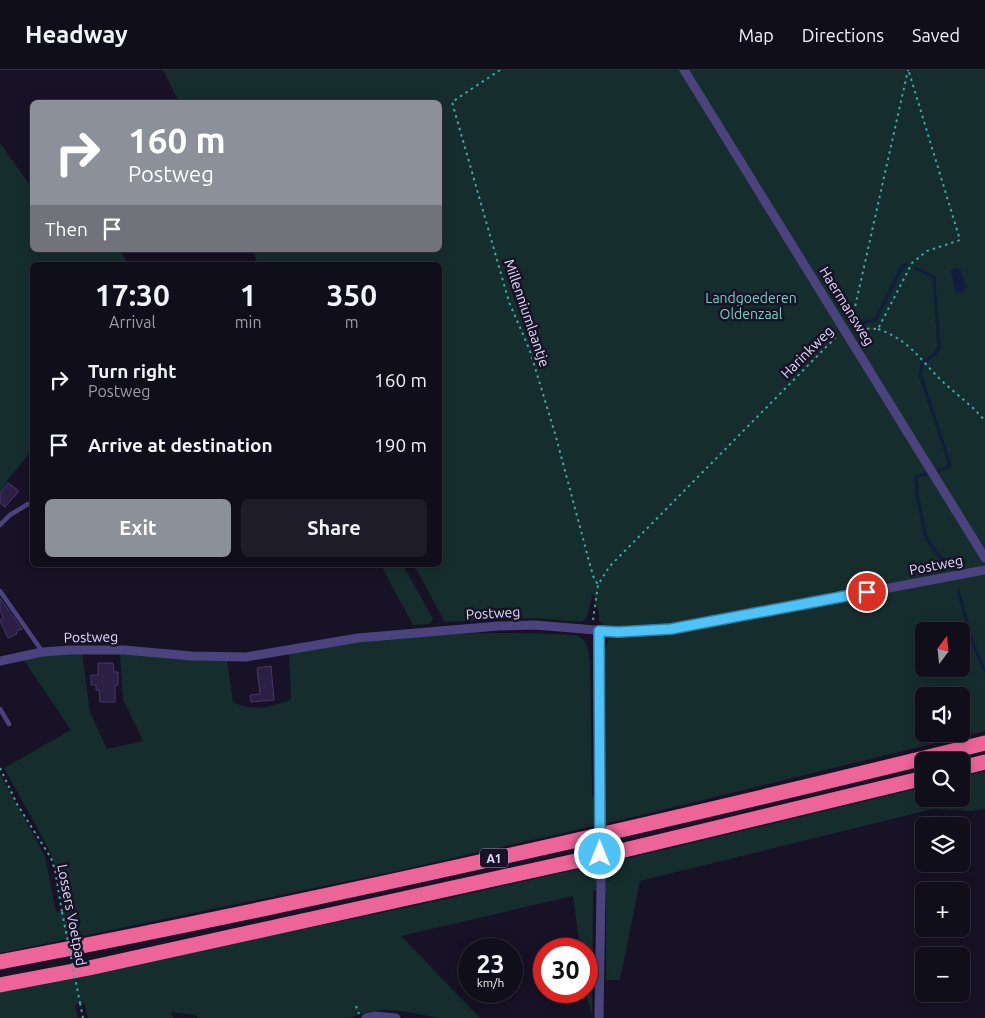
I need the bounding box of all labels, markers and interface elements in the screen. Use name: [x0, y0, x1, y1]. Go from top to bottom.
text: Headway: [25, 21, 128, 48]
text: Map: [738, 25, 774, 45]
text: Directions: [802, 25, 884, 45]
text: Saved: [912, 25, 960, 45]
icon: right: [45, 120, 110, 185]
text: 160 m: [128, 120, 226, 160]
text: Postweg: [128, 161, 214, 186]
icon: arrive: [98, 215, 126, 243]
text: Then: [45, 218, 88, 240]
street label: Millenniumlaantje: [501, 257, 553, 369]
street label: Haermansweg: [816, 264, 878, 348]
text: 17:30: [95, 278, 170, 312]
text: 1: [240, 278, 257, 312]
text: 350: [326, 278, 377, 312]
park label: Landgoederen Oldenzaal: [705, 290, 797, 322]
text: Arrival: [109, 313, 156, 331]
text: min: [235, 313, 262, 331]
text: m: [345, 313, 359, 331]
street label: Harinkweg: [778, 323, 836, 381]
text: Turn right: [88, 360, 176, 382]
icon: right: [45, 366, 73, 394]
text: 160 m: [374, 369, 427, 391]
text: Postweg: [88, 382, 150, 400]
icon: arrive: [45, 431, 73, 459]
text: Arrive at destination: [88, 434, 273, 456]
text: 190 m: [374, 434, 427, 456]
button: Exit: [45, 499, 231, 557]
button: Share: [241, 499, 427, 557]
street label: Postweg: [908, 552, 964, 578]
pin: [846, 571, 888, 613]
icon: arrive: [853, 578, 881, 606]
street label: Postweg: [465, 604, 521, 622]
north arrow: [915, 622, 970, 678]
map controls: [915, 622, 970, 1002]
street label: Postweg: [64, 629, 118, 645]
button: sound: [915, 687, 970, 742]
button: search: [915, 752, 970, 807]
button: layers: [915, 817, 970, 872]
position arrow: [573, 827, 625, 879]
road number: A1: [480, 848, 508, 868]
street label: Lossers Voetpad: [54, 863, 90, 967]
button: +: [915, 882, 970, 937]
speed limit sign: 30: [533, 938, 598, 1003]
button: −: [915, 947, 970, 1002]
text: 23: [476, 950, 505, 978]
text: km/h: [477, 976, 504, 989]

